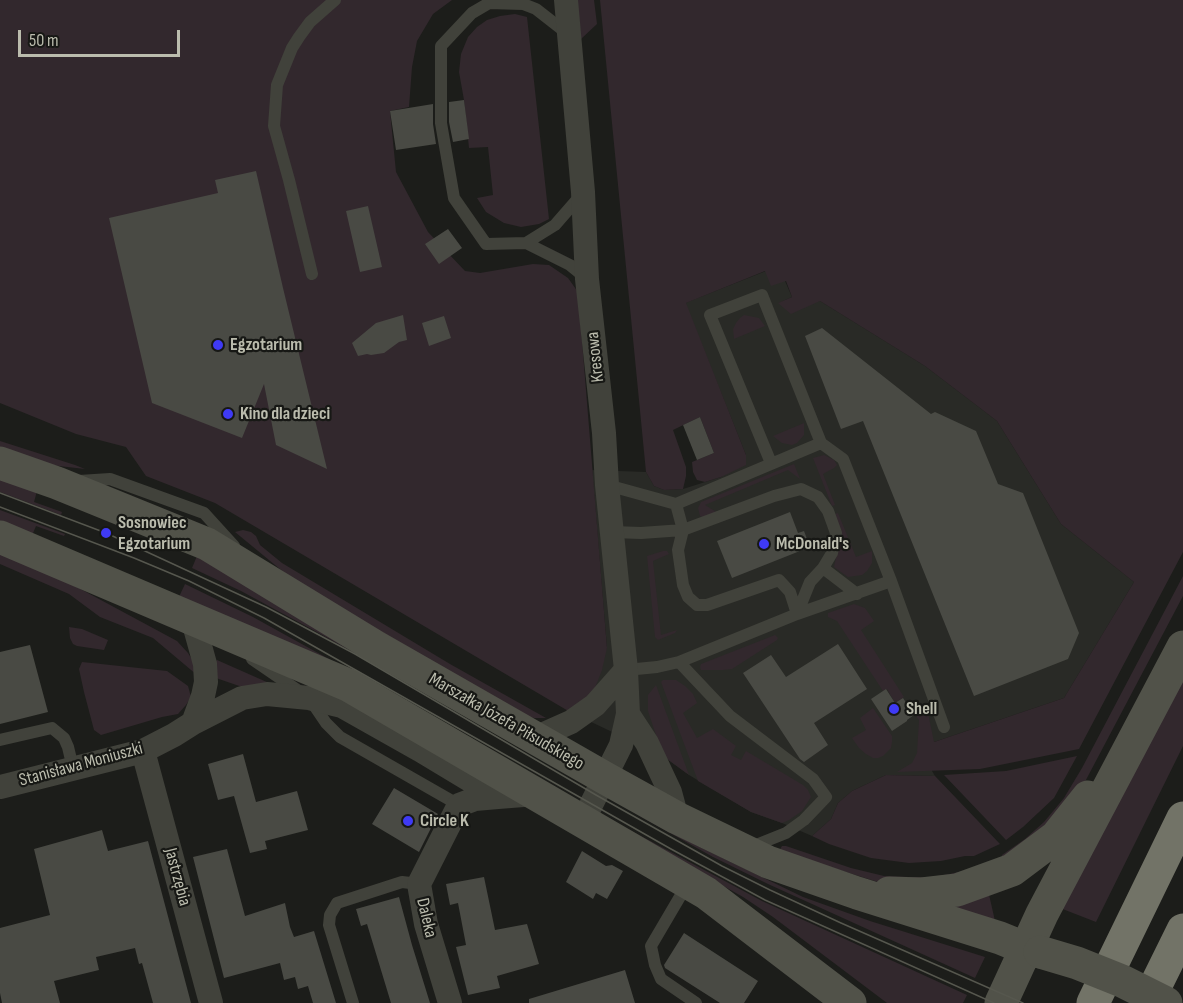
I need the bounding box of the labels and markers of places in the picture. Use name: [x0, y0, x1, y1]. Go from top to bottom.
place label: Egzotarium: [230, 334, 302, 356]
marker: Egzotarium: [211, 338, 225, 352]
place label: Kino dla dzieci: [240, 403, 330, 425]
marker: Kino dla dzieci: [221, 407, 235, 421]
place label: Sosnowiec Egzotarium: [118, 512, 190, 554]
marker: Sosnowiec Egzotarium: [99, 526, 113, 540]
place label: McDonald's: [776, 533, 849, 555]
marker: McDonald's: [757, 537, 771, 551]
place label: Shell: [906, 698, 937, 720]
marker: Shell: [887, 702, 901, 716]
place label: Circle K: [420, 810, 469, 832]
marker: Circle K: [401, 814, 415, 828]

